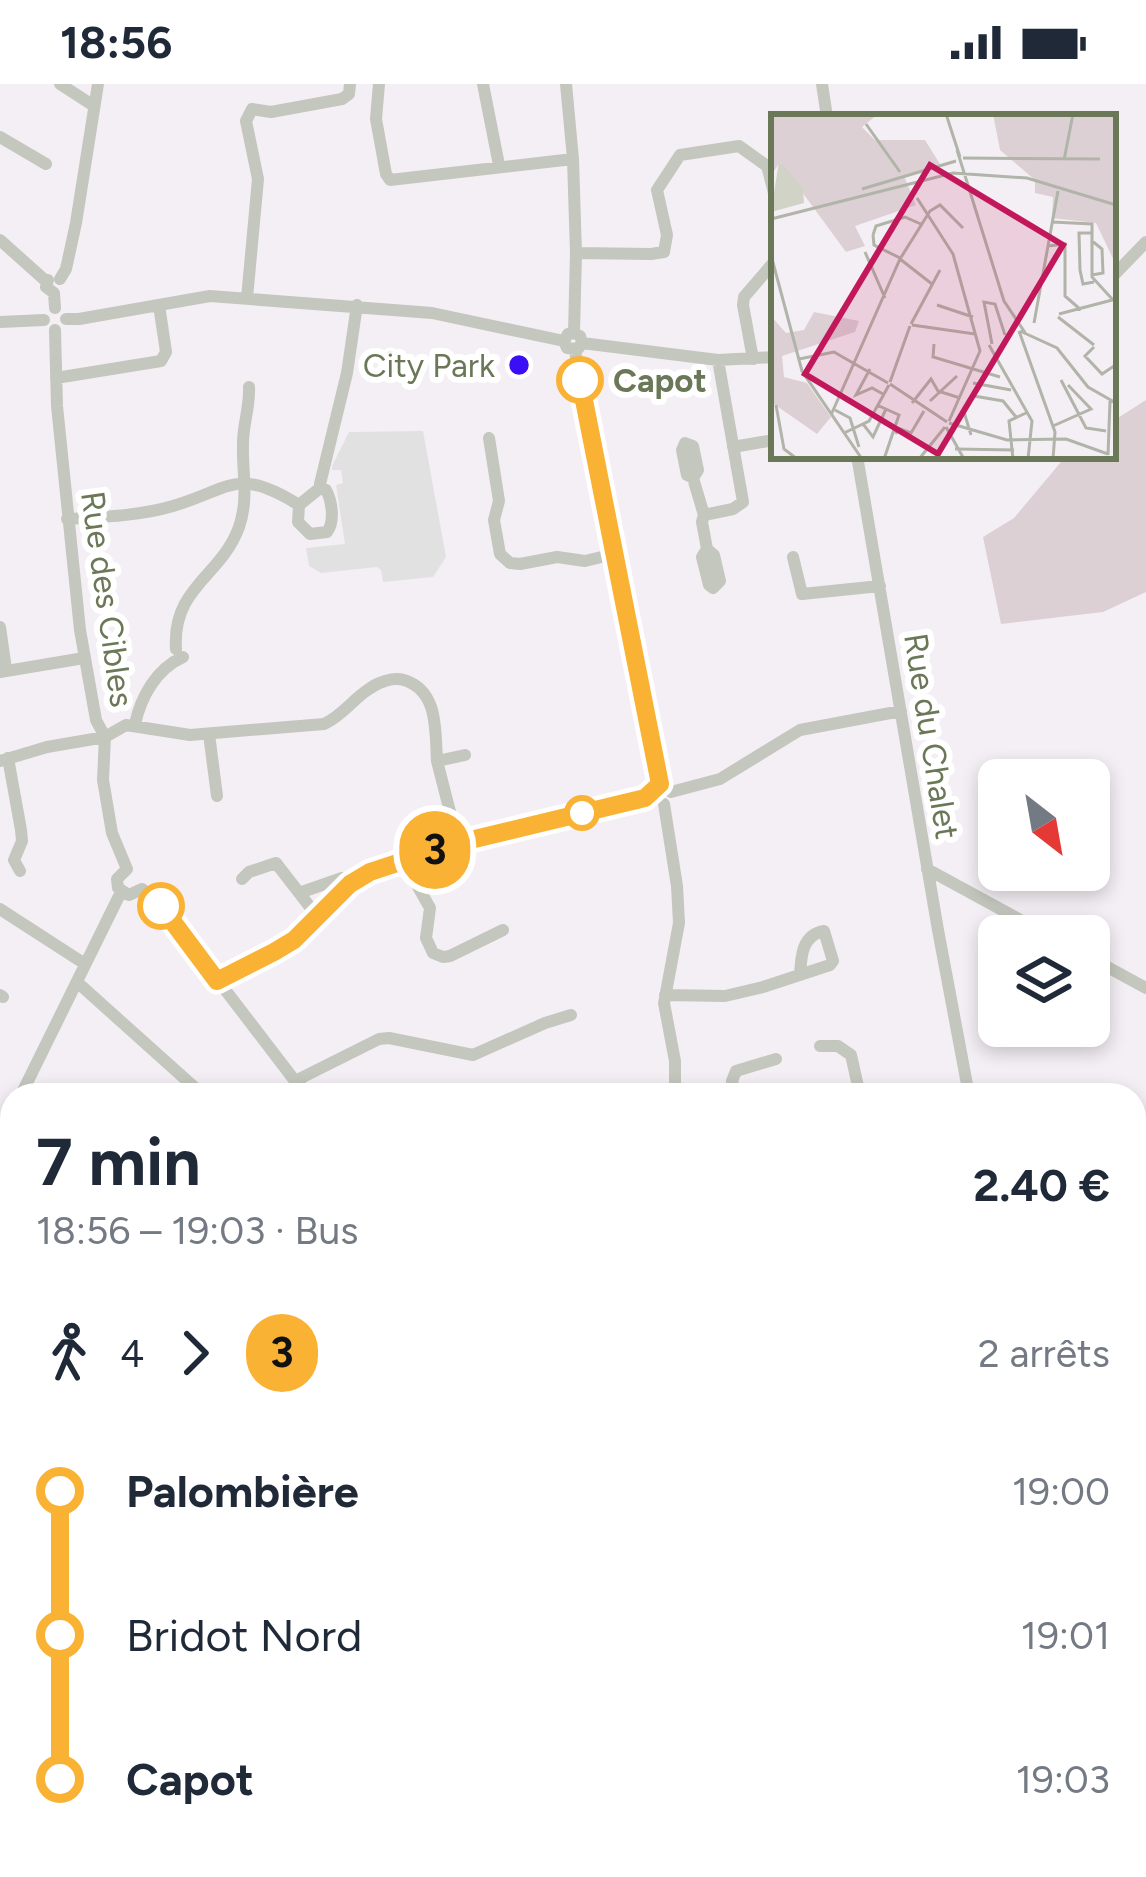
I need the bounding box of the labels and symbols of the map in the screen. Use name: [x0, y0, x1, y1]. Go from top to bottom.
inset map: [771, 114, 1116, 459]
place label: City Park: [363, 346, 495, 385]
marker: City Park: [506, 352, 532, 378]
marker: Capot: [558, 358, 602, 402]
place label: Capot: [613, 361, 707, 400]
street label: Rue des Cibles: [73, 489, 142, 710]
street label: Rue du Chalet: [896, 630, 967, 842]
north arrow: [978, 759, 1110, 891]
unlabelled marker: [566, 797, 598, 829]
line badge: 3: [396, 811, 474, 889]
unlabelled marker: [139, 884, 183, 928]

